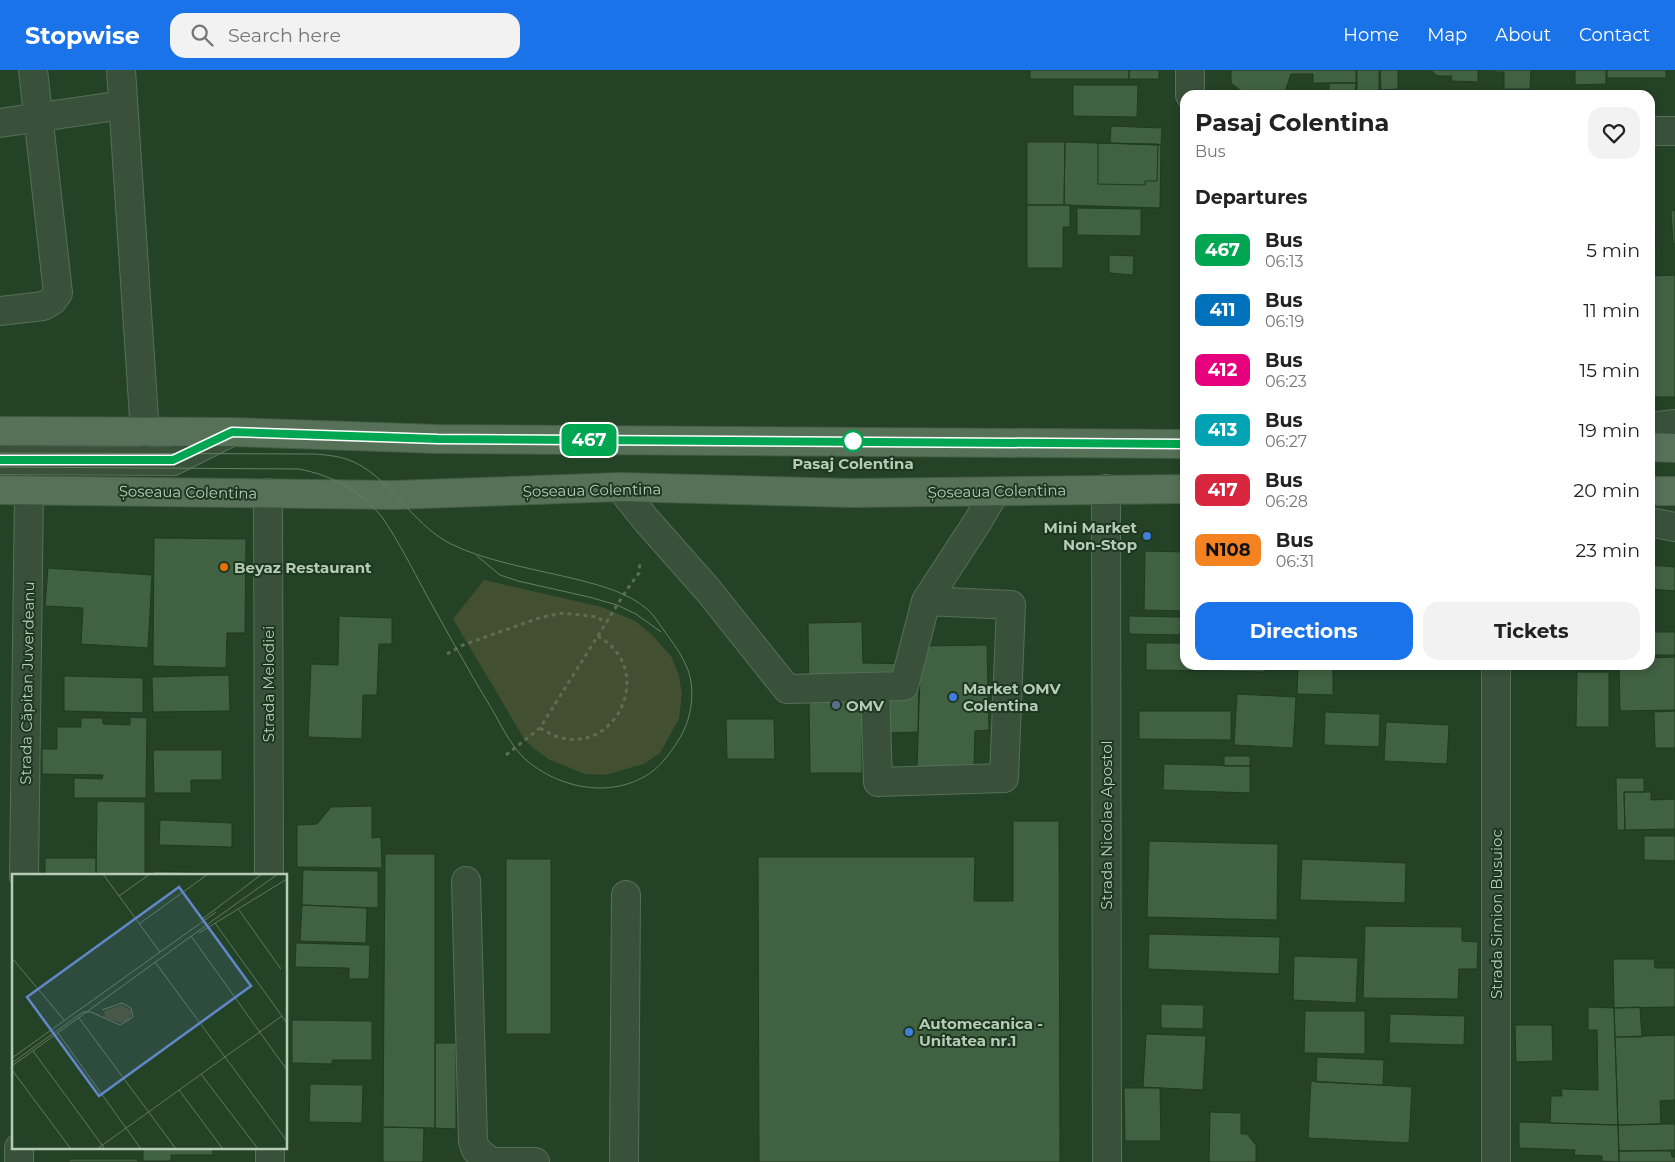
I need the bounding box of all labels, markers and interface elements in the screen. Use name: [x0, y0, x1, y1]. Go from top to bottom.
search box: [170, 13, 520, 58]
text: Stopwise: [25, 21, 140, 50]
icon: search: [188, 21, 216, 49]
text: Search here: [228, 24, 341, 47]
text: Home: [1343, 24, 1399, 46]
text: Map: [1427, 24, 1467, 46]
text: About: [1495, 24, 1551, 46]
text: Contact: [1579, 24, 1650, 46]
button: heart: [1588, 107, 1640, 159]
text: Pasaj Colentina: [1195, 108, 1389, 137]
text: Bus: [1195, 142, 1226, 161]
text: Departures: [1195, 186, 1307, 209]
text: Bus: [1265, 229, 1303, 252]
text: 467: [1205, 239, 1240, 261]
text: 5 min: [1586, 239, 1640, 262]
text: 06:13: [1265, 252, 1304, 271]
text: Bus: [1265, 289, 1303, 312]
text: 411: [1209, 299, 1236, 321]
text: 11 min: [1583, 299, 1640, 322]
text: 06:19: [1265, 312, 1304, 331]
text: Bus: [1265, 349, 1303, 372]
text: 412: [1208, 359, 1237, 381]
text: 15 min: [1579, 359, 1640, 382]
text: 06:23: [1265, 372, 1307, 391]
text: Bus: [1265, 409, 1303, 432]
text: 413: [1208, 419, 1237, 441]
text: 19 min: [1578, 419, 1640, 442]
line badge: 467: [560, 424, 618, 456]
text: 467: [572, 429, 606, 451]
marker: Pasaj Colentina: [842, 430, 864, 452]
text: 06:27: [1265, 432, 1307, 451]
place label: Pasaj Colentina: [792, 454, 914, 473]
text: Bus: [1265, 469, 1303, 492]
street label: Șoseaua Colentina: [523, 479, 661, 502]
text: 417: [1207, 479, 1238, 501]
text: 20 min: [1574, 479, 1640, 502]
street label: Șoseaua Colentina: [928, 480, 1066, 503]
street label: Șoseaua Colentina: [119, 481, 257, 504]
text: 06:28: [1265, 492, 1308, 511]
place label: Mini Market Non-Stop: [1044, 518, 1137, 554]
text: Bus: [1276, 529, 1313, 552]
marker: Mini Market Non-Stop: [1141, 530, 1153, 542]
text: N108: [1205, 539, 1251, 561]
text: 23 min: [1575, 539, 1640, 562]
text: 06:31: [1276, 552, 1314, 571]
place label: Beyaz Restaurant: [234, 558, 372, 577]
marker: Beyaz Restaurant: [218, 561, 230, 573]
street label: Strada Căpitan Juverdeanu: [16, 581, 38, 785]
button: Directions: [1195, 602, 1413, 660]
button: Tickets: [1423, 602, 1640, 660]
street label: Strada Melodiei: [259, 626, 278, 742]
place label: Market OMV Colentina: [963, 679, 1061, 715]
marker: Market OMV Colentina: [947, 691, 959, 703]
place label: OMV: [846, 696, 885, 715]
marker: OMV: [830, 699, 842, 711]
street label: Strada Nicolae Apostol: [1097, 740, 1116, 910]
street label: Strada Simion Busuioc: [1487, 829, 1506, 999]
inset map: [12, 874, 288, 1150]
place label: Automecanica - Unitatea nr.1: [918, 1014, 1043, 1050]
marker: Automecanica - Unitatea nr.1: [903, 1026, 915, 1038]

